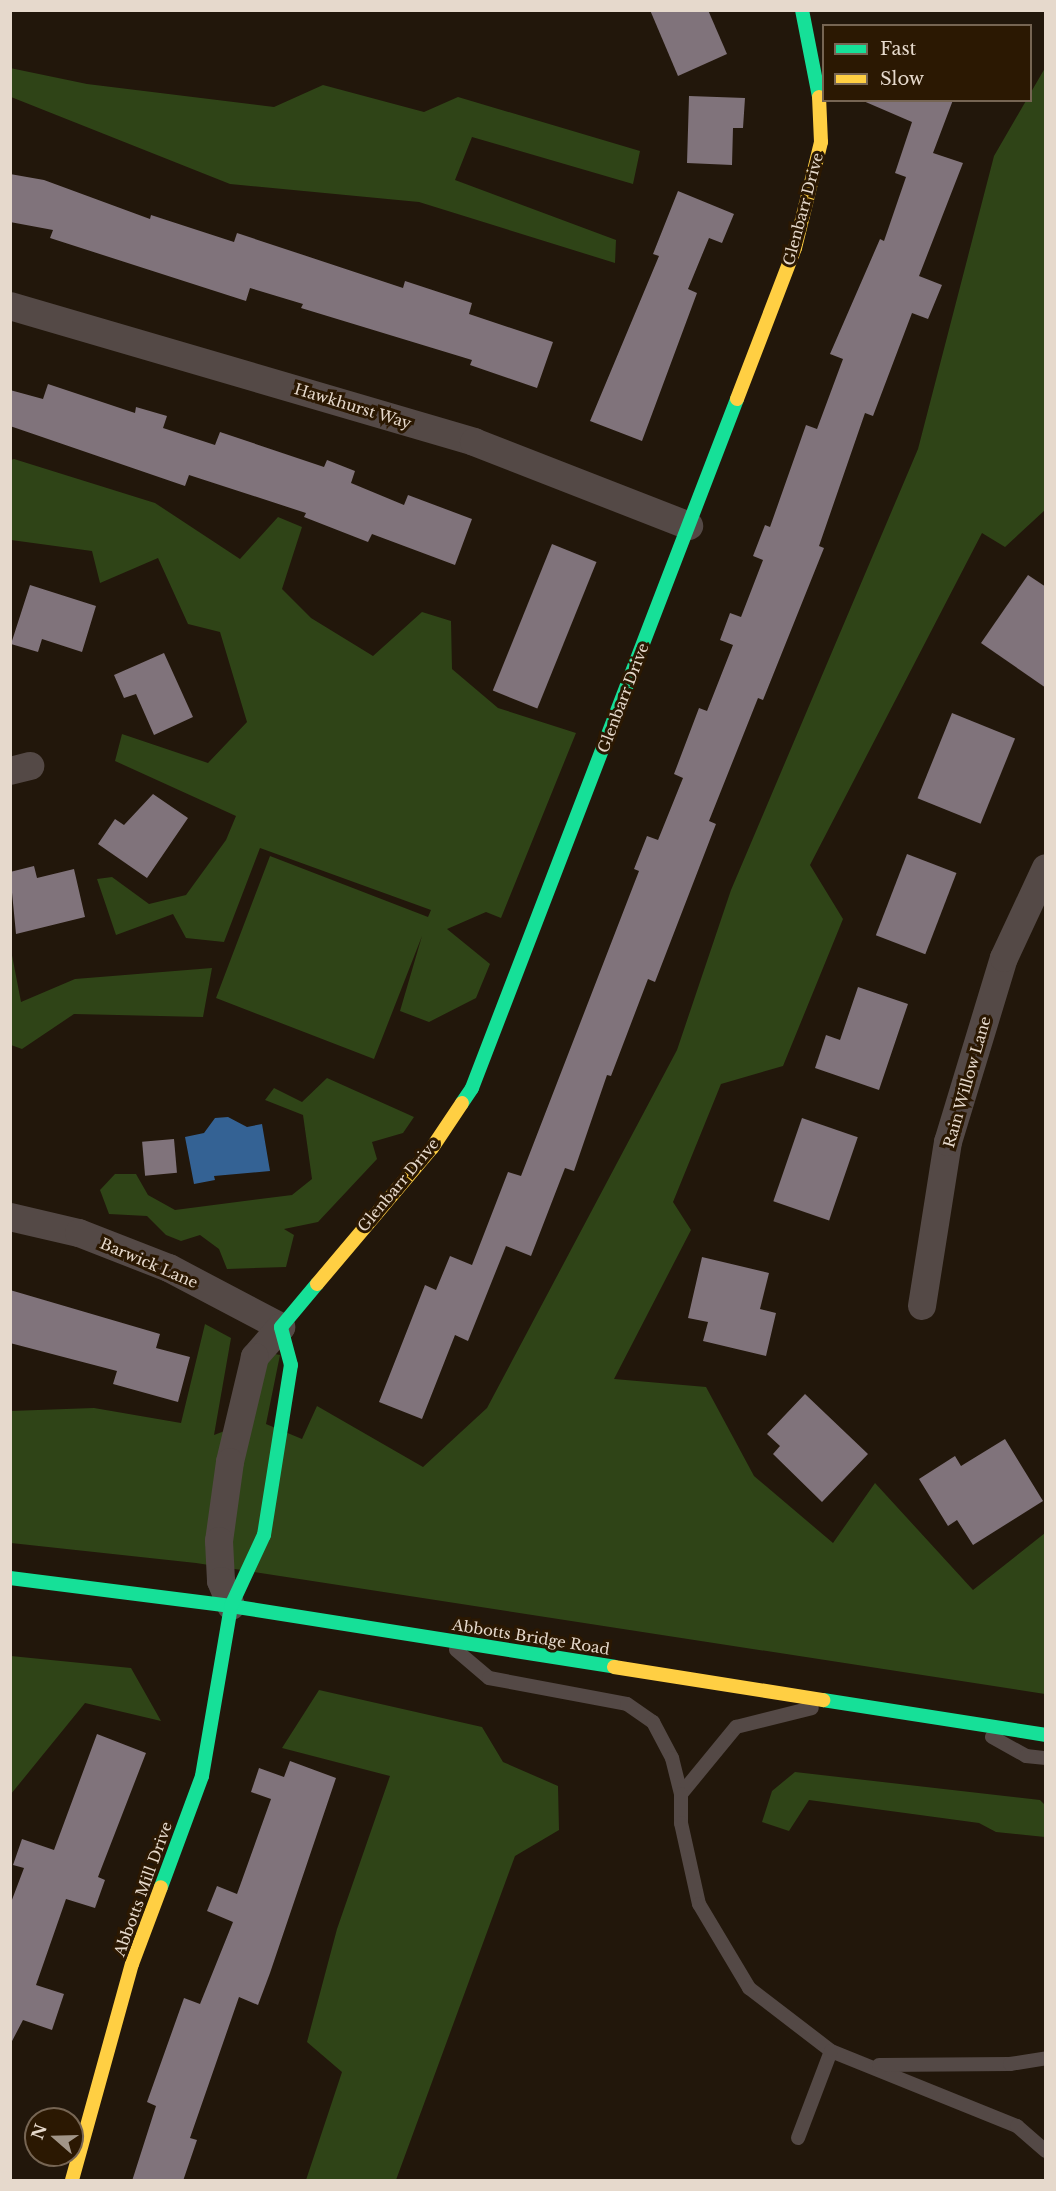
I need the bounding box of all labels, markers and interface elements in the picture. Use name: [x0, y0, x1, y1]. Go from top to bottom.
legend: [822, 24, 1032, 102]
text: Fast: [880, 38, 916, 60]
text: Slow: [880, 68, 924, 90]
street label: Glenbarr Drive: [779, 150, 827, 268]
street label: Hawkhurst Way: [292, 380, 414, 432]
street label: Glenbarr Drive: [594, 640, 652, 756]
street label: Rain Willow Lane: [939, 1014, 995, 1150]
street label: Glenbarr Drive: [354, 1135, 442, 1235]
street label: Barwick Lane: [97, 1234, 201, 1292]
street label: Abbotts Bridge Road: [451, 1616, 611, 1658]
street label: Abbotts Mill Drive: [110, 1819, 176, 1959]
north arrow: [24, 2107, 84, 2167]
text: N: [27, 2121, 51, 2142]

